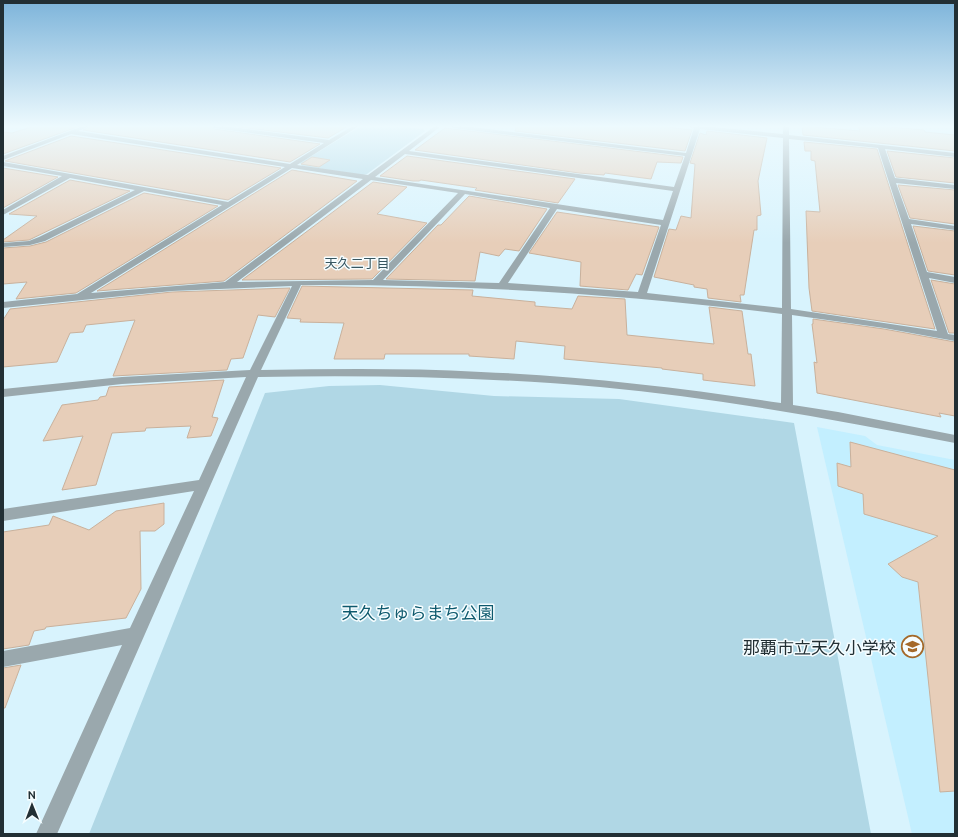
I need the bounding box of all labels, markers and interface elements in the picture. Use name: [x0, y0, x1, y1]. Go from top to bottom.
district label: 天久二丁目: [324, 256, 390, 270]
park label: 天久ちゅらまち公園: [342, 603, 495, 622]
school or university icon: 那覇市立天久小学校: [899, 634, 925, 660]
place label: 那覇市立天久小学校: [743, 638, 896, 657]
north arrow: [12, 785, 52, 825]
text: N: [28, 789, 36, 801]

